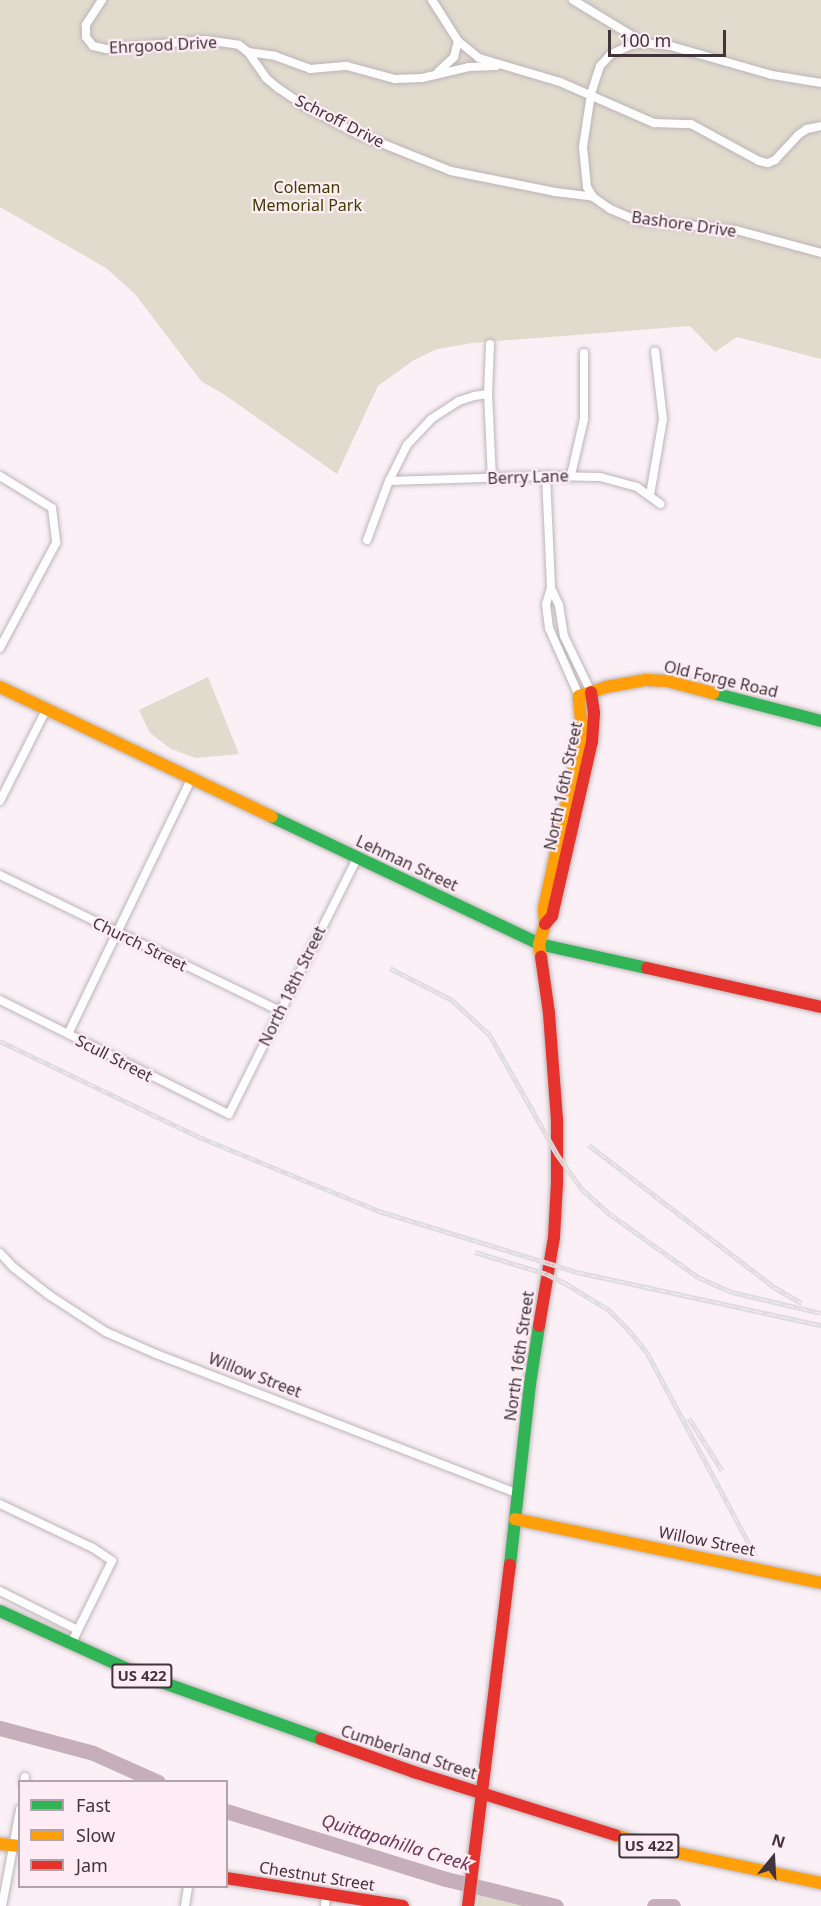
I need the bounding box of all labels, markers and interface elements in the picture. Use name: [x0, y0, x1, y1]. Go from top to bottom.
scale bar: [611, 18, 730, 56]
text: 100 m: [619, 28, 671, 52]
street label: Ehrgood Drive: [109, 33, 217, 57]
street label: Schroff Drive: [292, 90, 388, 152]
park label: Coleman Memorial Park: [252, 177, 362, 215]
street label: Bashore Drive: [630, 207, 738, 241]
street label: Berry Lane: [487, 466, 569, 488]
street label: Old Forge Road: [662, 657, 780, 701]
street label: North 16th Street: [540, 720, 586, 852]
street label: Lehman Street: [353, 831, 461, 895]
street label: Church Street: [90, 913, 190, 975]
street label: North 18th Street: [255, 923, 329, 1049]
street label: Scull Street: [72, 1031, 156, 1085]
street label: North 16th Street: [500, 1290, 538, 1422]
street label: Willow Street: [206, 1348, 304, 1402]
street label: Willow Street: [657, 1522, 757, 1560]
road number: US 422: [110, 1664, 174, 1688]
street label: Cumberland Street: [338, 1721, 480, 1783]
legend: [18, 1780, 228, 1888]
text: Fast: [76, 1793, 111, 1817]
water label: Quittapahilla Creek: [319, 1809, 473, 1875]
text: Slow: [76, 1823, 115, 1847]
north arrow: [743, 1828, 803, 1888]
text: N: [769, 1828, 788, 1853]
road number: US 422: [618, 1834, 680, 1858]
text: Jam: [76, 1853, 108, 1877]
street label: Chestnut Street: [258, 1857, 376, 1895]

